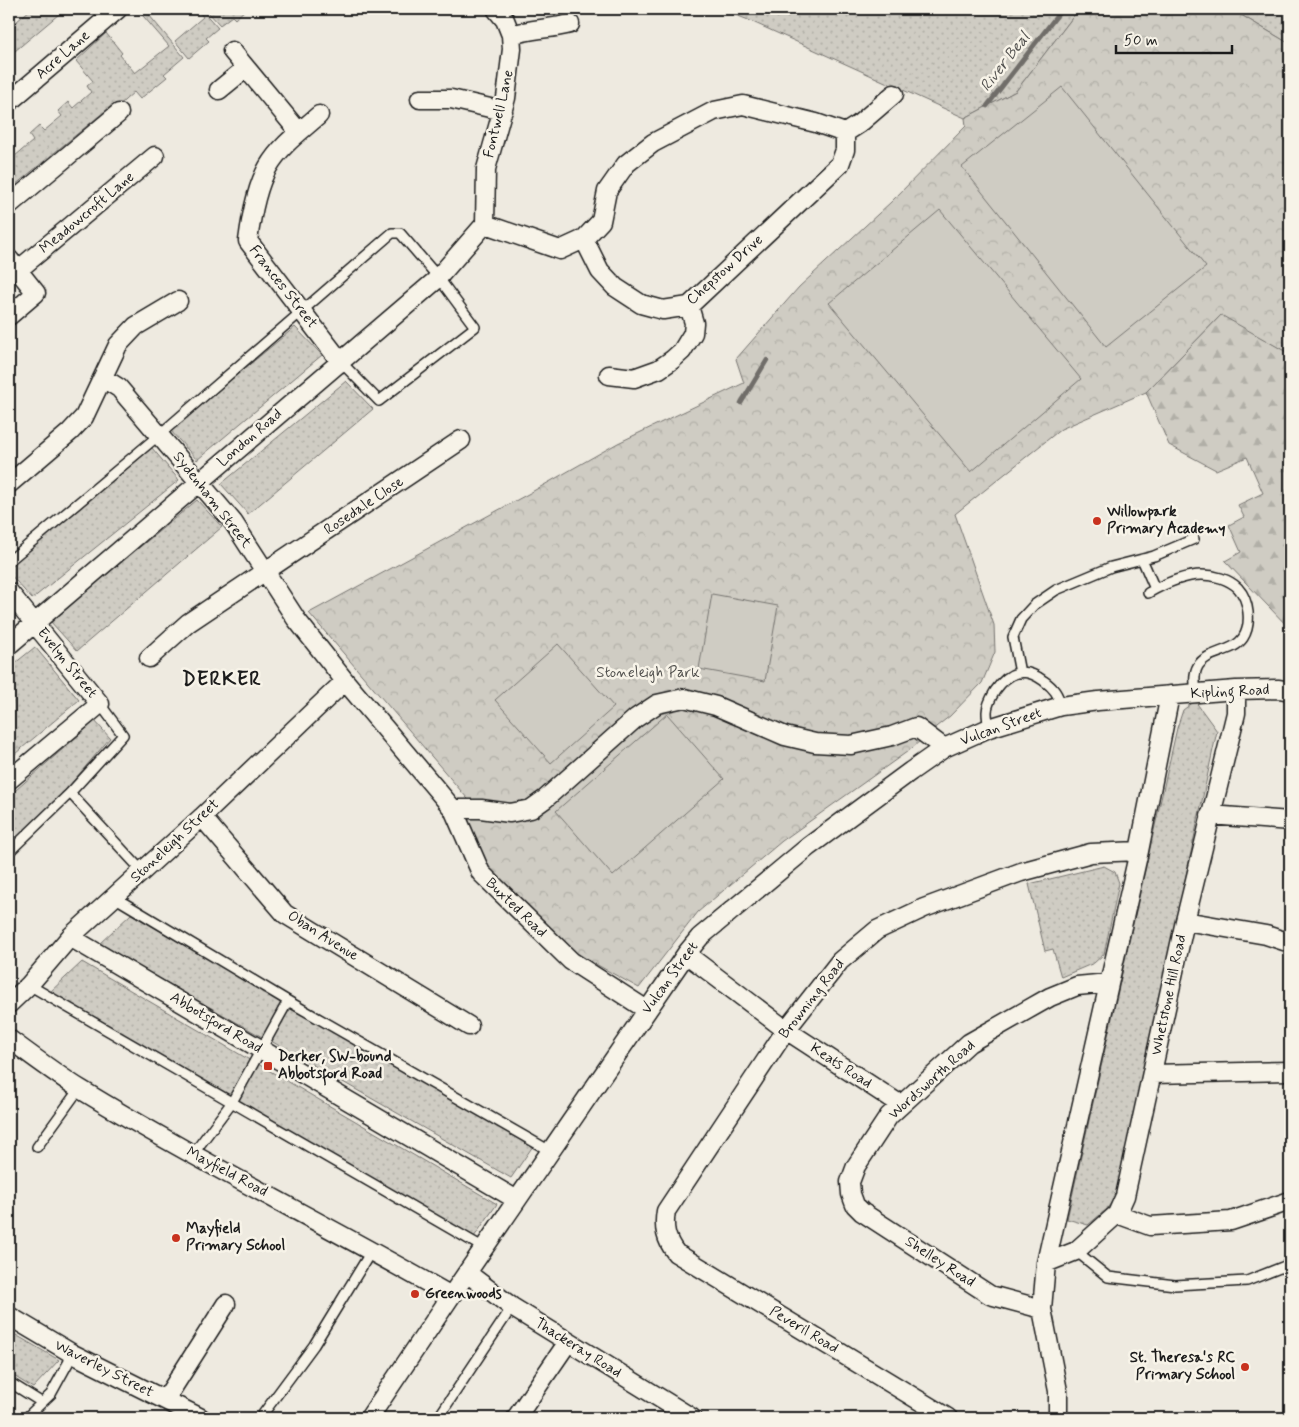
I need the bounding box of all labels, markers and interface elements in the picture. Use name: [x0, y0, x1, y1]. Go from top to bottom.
scale bar: [1116, 22, 1233, 54]
street label: Acre Lane: [32, 26, 94, 84]
water label: River Beal: [975, 26, 1036, 96]
text: 50 m: [1124, 31, 1158, 51]
street label: Fontwell Lane: [479, 68, 519, 160]
street label: Meadowcroft Lane: [35, 167, 139, 259]
street label: Chepstow Drive: [682, 230, 768, 310]
street label: Frances Street: [244, 241, 322, 333]
street label: London Road: [213, 404, 287, 472]
street label: Sydenham Street: [168, 448, 256, 552]
street label: Rosedale Close: [320, 472, 408, 540]
place label: Willowpark Primary Academy: [1106, 502, 1226, 539]
marker: Willowpark Primary Academy: [1091, 515, 1103, 527]
street label: Evelyn Street: [32, 624, 102, 703]
park label: Stoneleigh Park: [596, 663, 700, 683]
district label: DERKER: [182, 666, 262, 693]
street label: Kipling Road: [1190, 680, 1270, 705]
street label: Vulcan Street: [958, 703, 1045, 751]
street label: Stoneleigh Street: [126, 795, 224, 887]
street label: Buxted Road: [481, 874, 551, 942]
street label: Oban Avenue: [284, 906, 362, 966]
street label: Whetstone Hill Road: [1146, 933, 1192, 1057]
street label: Vulcan Street: [637, 937, 703, 1018]
street label: Browning Road: [775, 955, 849, 1043]
street label: Abbotsford Road: [165, 988, 266, 1060]
street label: Wordsworth Road: [884, 1036, 980, 1124]
street label: Keats Road: [806, 1039, 876, 1093]
place label: Derker, SW-bound Abbotsford Road: [278, 1047, 392, 1086]
marker: Derker, SW-bound Abbotsford Road: [262, 1060, 274, 1072]
street label: Mayfield Road: [183, 1142, 271, 1202]
place label: Mayfield Primary School: [186, 1218, 285, 1256]
marker: Mayfield Primary School: [170, 1232, 182, 1244]
street label: Shelley Road: [901, 1232, 979, 1292]
place label: Greenwoods: [425, 1284, 502, 1304]
marker: Greenwoods: [409, 1288, 421, 1300]
street label: Peveril Road: [766, 1302, 842, 1358]
street label: Thackeray Road: [531, 1313, 625, 1383]
street label: Waverley Street: [51, 1335, 157, 1403]
place label: St. Theresa's RC Primary School: [1130, 1348, 1235, 1385]
marker: St. Theresa's RC Primary School: [1239, 1361, 1251, 1373]

